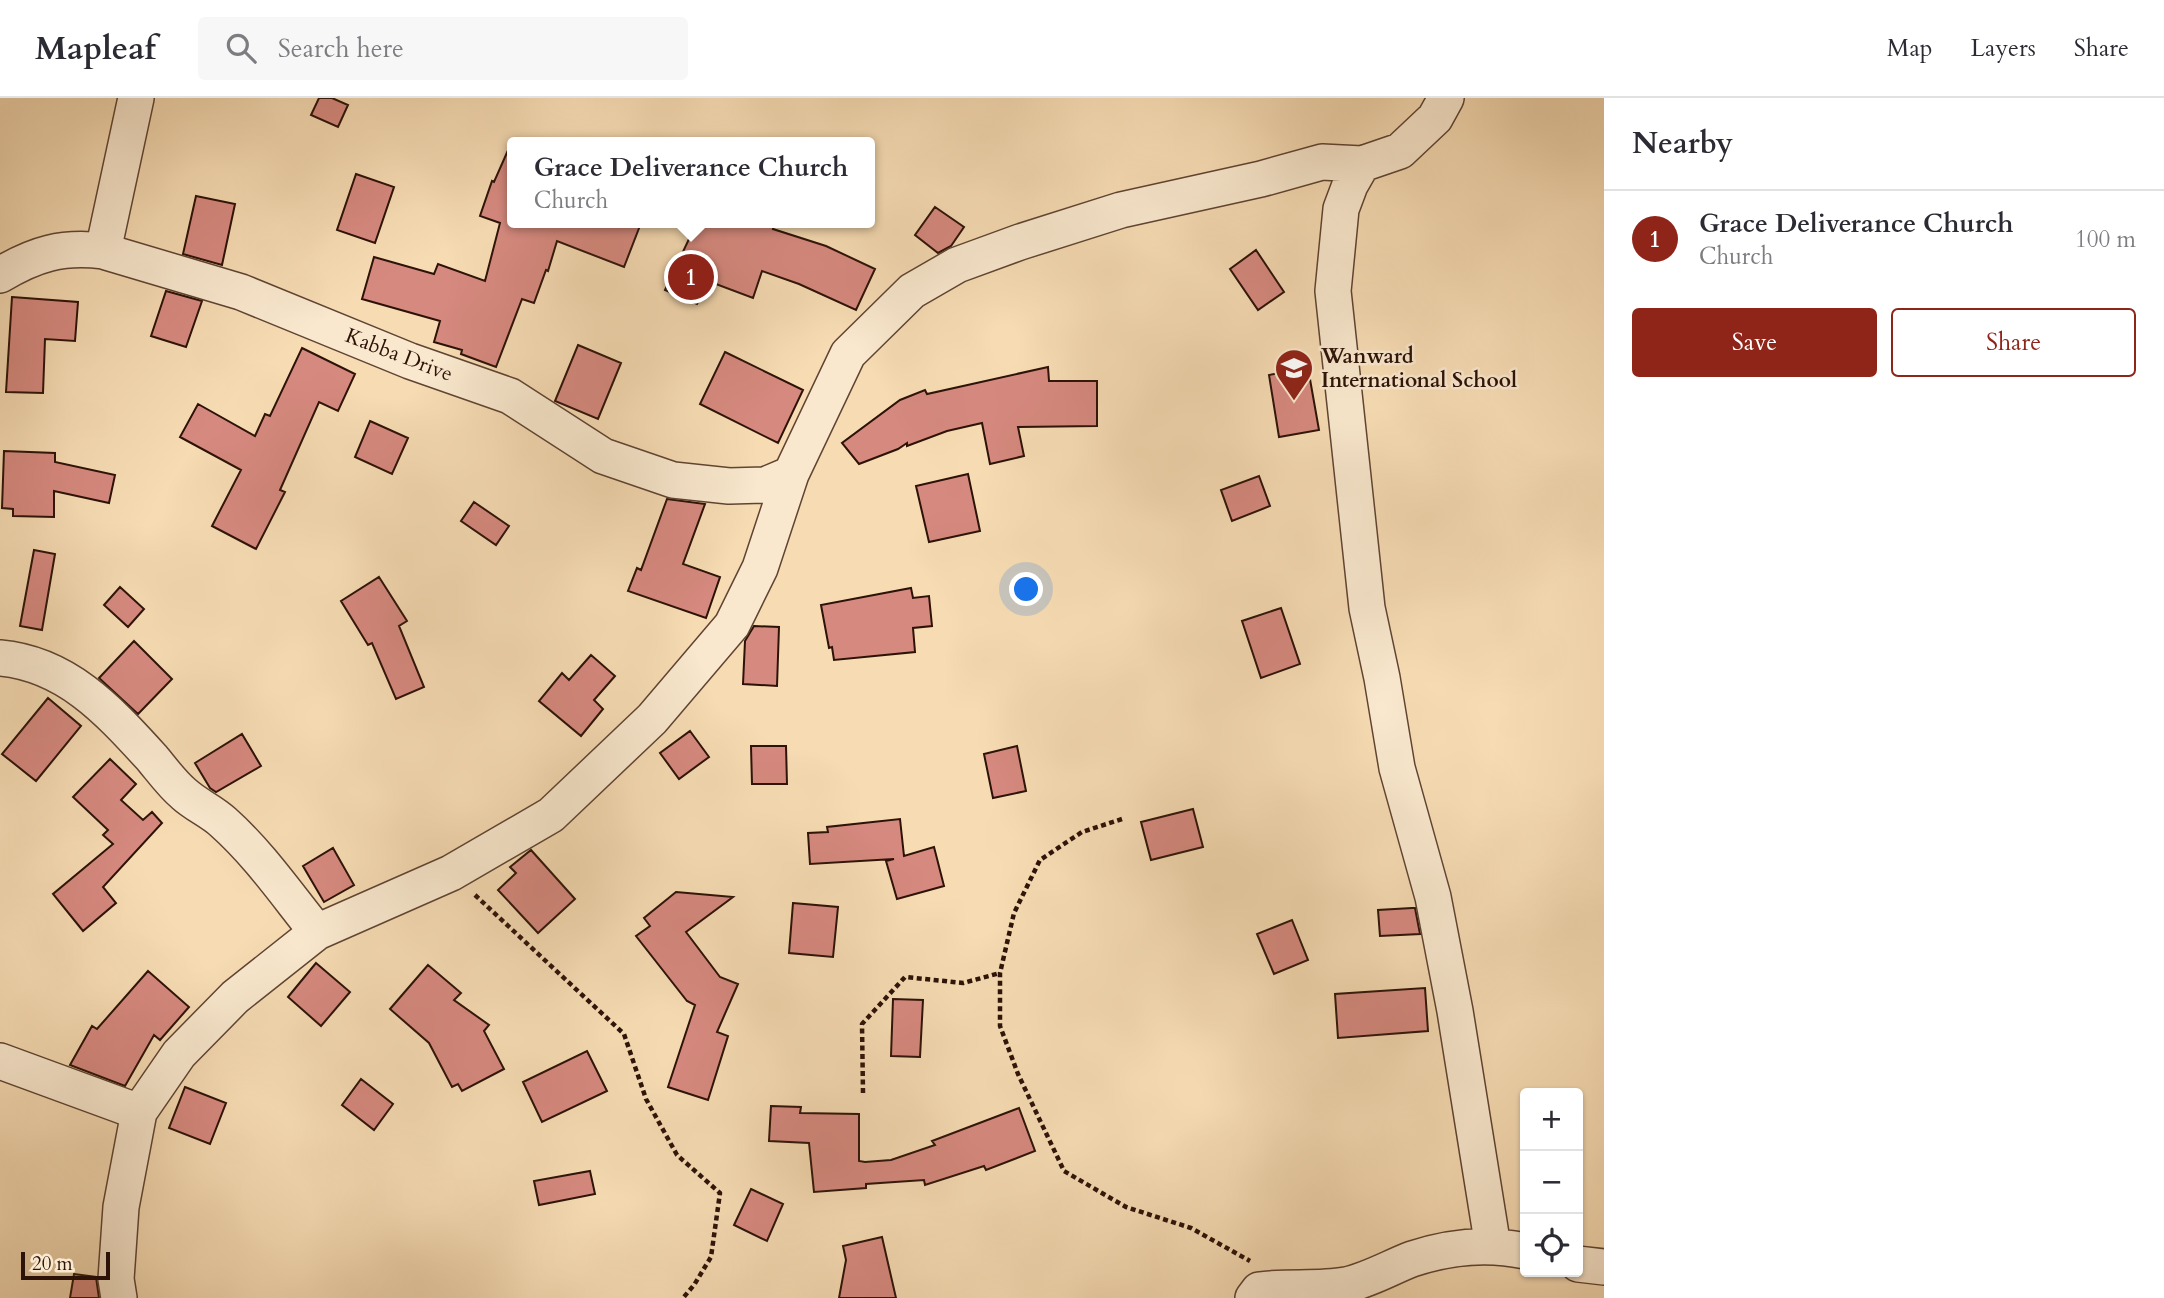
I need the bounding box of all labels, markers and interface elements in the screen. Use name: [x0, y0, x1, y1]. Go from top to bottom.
search box: [198, 17, 688, 80]
text: Mapleaf: [35, 26, 156, 71]
icon: search: [222, 29, 260, 67]
text: Search here: [278, 31, 404, 66]
text: Map: [1887, 32, 1933, 65]
text: Layers: [1971, 32, 2036, 65]
text: Share: [2074, 32, 2129, 65]
text: Nearby: [1632, 123, 1733, 164]
popup: [507, 137, 875, 228]
text: Grace Deliverance Church: [534, 150, 848, 185]
text: Church: [534, 185, 608, 216]
text: Grace Deliverance Church: [1699, 206, 2013, 241]
text: 1: [1649, 224, 1661, 255]
text: 100 m: [2075, 224, 2136, 255]
text: Church: [1699, 241, 1773, 272]
pin: 1: [668, 251, 714, 303]
button: Save: [1632, 308, 1877, 377]
button: Share: [1891, 308, 2136, 377]
street label: Kabba Drive: [341, 321, 457, 389]
place label: Wanward International School: [1320, 342, 1517, 395]
school or university icon: Wanward International School: [1273, 347, 1315, 402]
your location: [1009, 572, 1043, 606]
map controls: [1520, 1088, 1583, 1277]
button: +: [1520, 1088, 1583, 1151]
button: −: [1520, 1151, 1583, 1214]
button: locate: [1520, 1214, 1583, 1277]
scale bar: [21, 1249, 110, 1281]
text: 20 m: [32, 1251, 73, 1277]

